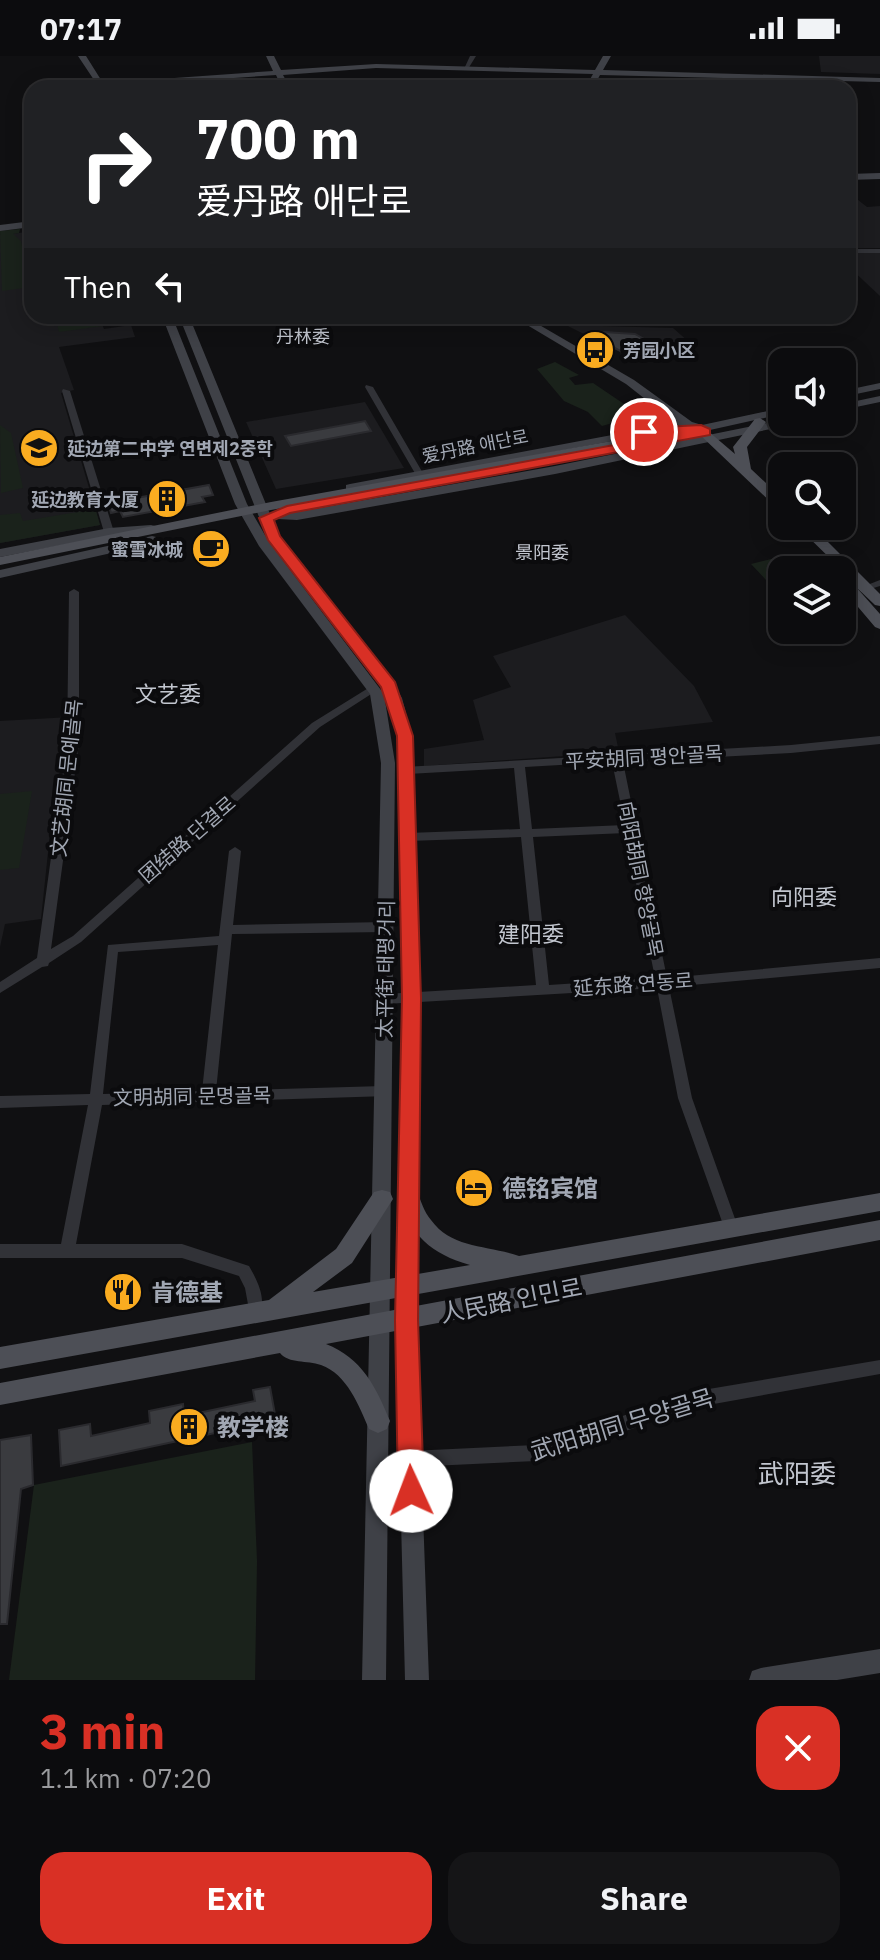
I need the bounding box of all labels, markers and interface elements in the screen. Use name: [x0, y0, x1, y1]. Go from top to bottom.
text: 07:17: [40, 9, 122, 48]
text: 700 m: [196, 102, 360, 174]
icon: right: [64, 112, 168, 216]
text: 爱丹路 애단로: [196, 177, 412, 224]
icon: left: [148, 264, 192, 308]
text: Then: [64, 267, 132, 306]
district label: 丹林委: [276, 325, 330, 348]
bus stop icon: 芳园小区: [574, 329, 616, 371]
place label: 芳园小区: [623, 339, 695, 362]
map controls: [768, 348, 856, 644]
button: sound: [768, 348, 856, 436]
pin: [610, 398, 678, 466]
icon: arrive: [622, 410, 666, 454]
street label: 爱丹路 애단로: [420, 424, 530, 468]
school or university icon: 延边第二中学 연변제2중학: [18, 427, 60, 469]
place label: 延边第二中学 연변제2중학: [67, 437, 273, 460]
button: search: [768, 452, 856, 540]
building icon: 延边教育大厦: [146, 478, 188, 520]
place label: 延边教育大厦: [31, 488, 139, 511]
cafe icon: 蜜雪冰城: [190, 528, 232, 570]
place label: 蜜雪冰城: [111, 538, 183, 561]
district label: 景阳委: [515, 541, 569, 564]
button: layers: [768, 556, 856, 644]
district label: 文艺委: [135, 679, 201, 708]
street label: 文艺胡同 문예골목: [44, 698, 88, 858]
street label: 平安胡同 평안골목: [564, 739, 724, 775]
street label: 团结路 단결로: [133, 789, 241, 889]
street label: 向阳胡同 향양골목: [613, 799, 669, 959]
district label: 向阳委: [771, 882, 837, 911]
street label: 太平街 태평거리: [370, 900, 400, 1038]
district label: 建阳委: [498, 919, 564, 948]
street label: 延东路 연동로: [572, 966, 694, 1002]
street label: 文明胡同 문명골목: [113, 1081, 271, 1111]
hotel icon: 德铭宾馆: [453, 1167, 495, 1209]
place label: 德铭宾馆: [502, 1172, 598, 1204]
restaurant icon: 肯德基: [102, 1271, 144, 1313]
street label: 人民路 인민로: [437, 1271, 585, 1329]
place label: 肯德基: [151, 1276, 223, 1308]
street label: 武阳胡同 무양골목: [526, 1381, 718, 1467]
building icon: 教学楼: [168, 1406, 210, 1448]
place label: 教学楼: [217, 1411, 289, 1443]
position arrow: [369, 1449, 453, 1533]
district label: 武阳委: [758, 1456, 836, 1490]
text: 3 min: [40, 1700, 165, 1762]
button: close: [756, 1706, 840, 1790]
text: 1.1 km · 07:20: [40, 1761, 212, 1795]
button: Exit: [40, 1852, 432, 1944]
button: Share: [448, 1852, 840, 1944]

